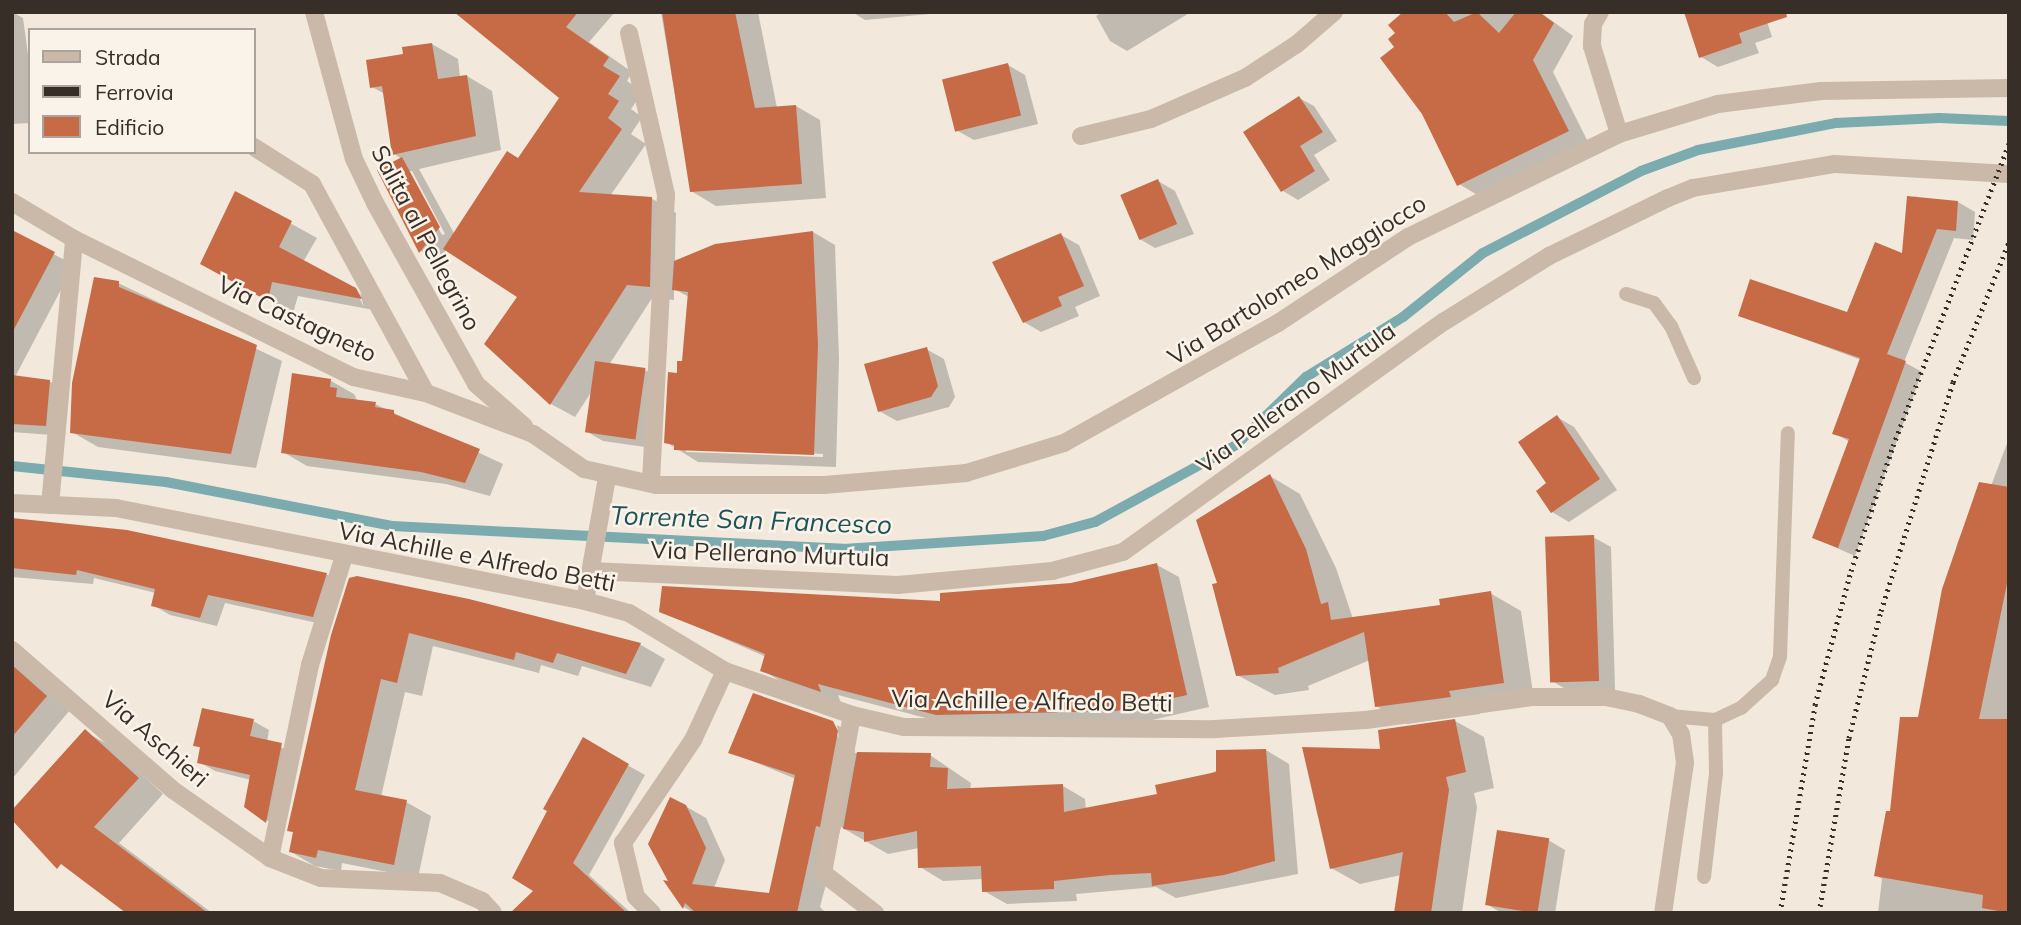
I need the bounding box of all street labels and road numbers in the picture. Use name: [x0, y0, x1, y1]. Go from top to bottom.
street label: Salita al Pellegrino: [365, 141, 487, 335]
street label: Via Bartolomeo Maggiocco: [1163, 189, 1431, 371]
street label: Via Castagneto: [213, 270, 381, 368]
street label: Via Pellerano Murtula: [1191, 316, 1401, 480]
street label: Via Achille e Alfredo Betti: [336, 516, 618, 598]
street label: Via Pellerano Murtula: [650, 535, 890, 573]
street label: Via Achille e Alfredo Betti: [891, 684, 1173, 718]
street label: Via Aschieri: [96, 685, 214, 793]

